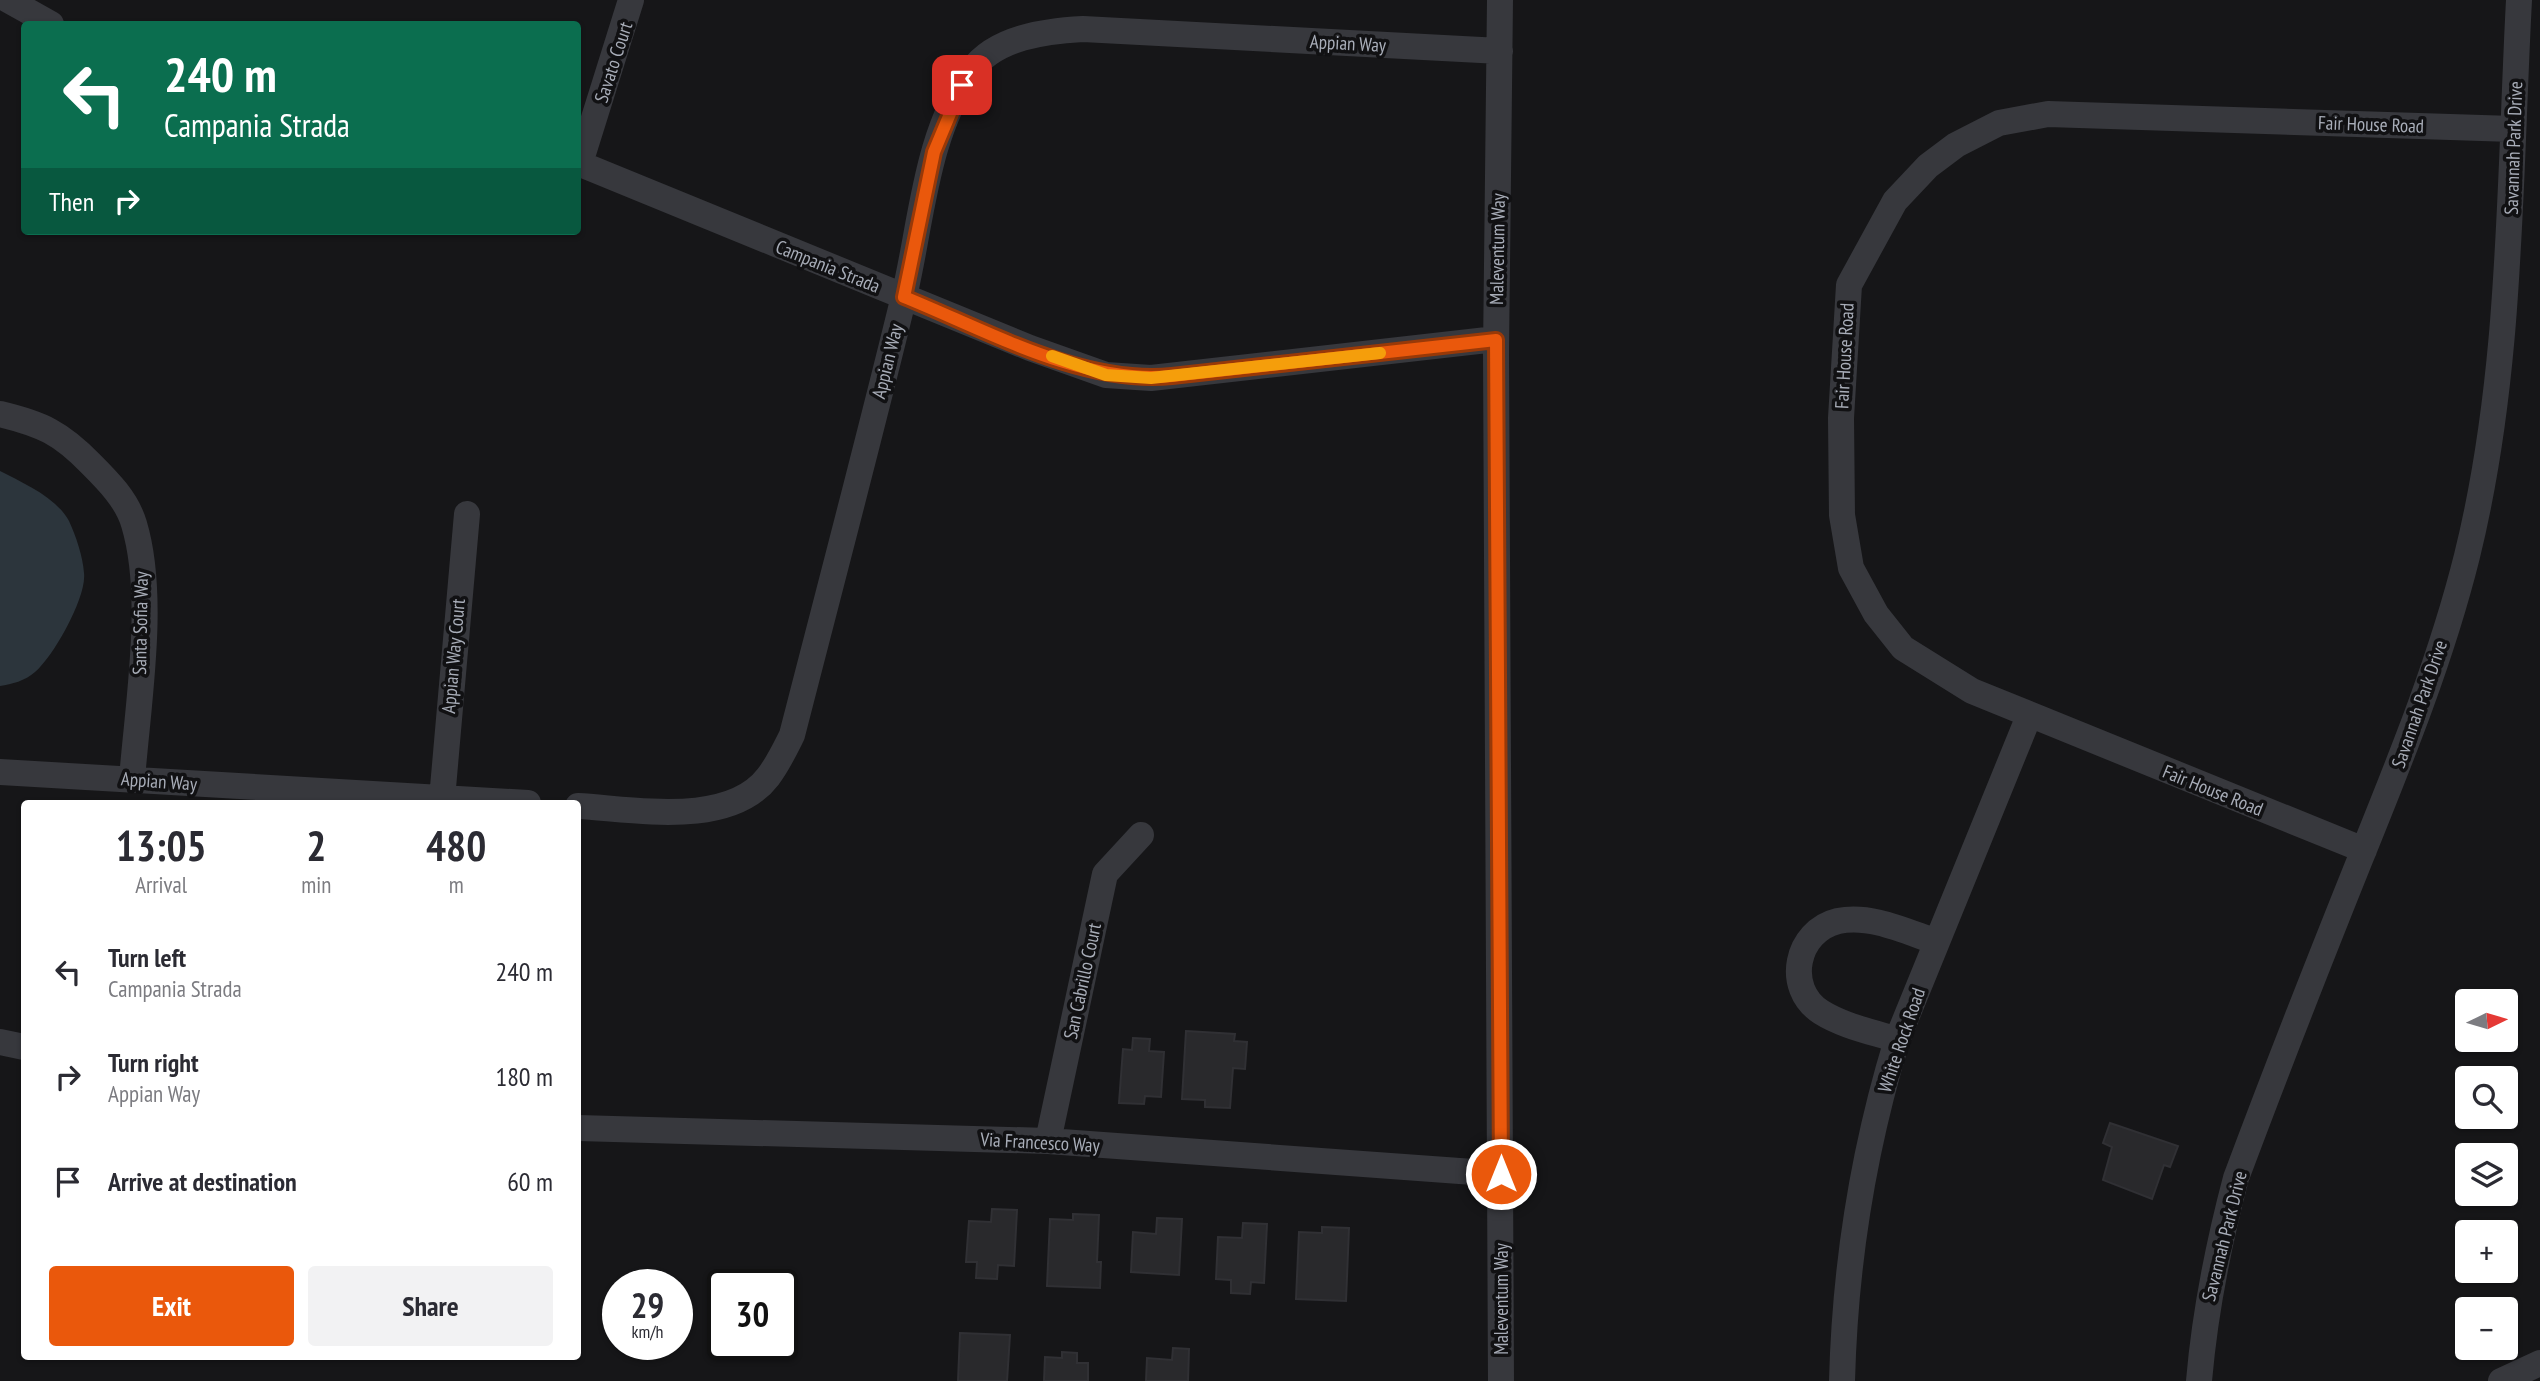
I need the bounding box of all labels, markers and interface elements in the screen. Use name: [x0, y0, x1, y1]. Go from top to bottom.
street label: Savato Court: [589, 18, 638, 105]
street label: Appian Way: [1309, 29, 1388, 57]
text: 240 m: [164, 42, 277, 106]
icon: left: [49, 49, 140, 140]
pin: [932, 55, 992, 115]
icon: arrive: [943, 66, 981, 104]
street label: Savannah Park Drive: [2499, 81, 2527, 215]
text: Campania Strada: [164, 104, 350, 146]
street label: Fair House Road: [2318, 110, 2424, 138]
icon: right: [108, 182, 146, 220]
text: Then: [49, 185, 94, 218]
street label: Maleventum Way: [1484, 192, 1510, 305]
street label: Campania Strada: [772, 234, 884, 298]
street label: Fair House Road: [1829, 302, 1859, 410]
street label: Appian Way: [866, 320, 908, 401]
street label: Santa Sofia Way: [127, 570, 153, 675]
street label: Appian Way Court: [436, 597, 470, 714]
street label: Savannah Park Drive: [2386, 637, 2452, 771]
street label: Fair House Road: [2159, 759, 2267, 821]
street label: Appian Way: [120, 766, 199, 796]
text: 13:05: [116, 818, 207, 873]
text: 2: [306, 818, 326, 873]
text: 480: [426, 818, 486, 873]
text: Arrival: [135, 870, 187, 899]
text: min: [301, 870, 331, 899]
text: m: [449, 870, 464, 899]
street label: San Cabrillo Court: [1058, 920, 1106, 1041]
text: Turn left: [108, 941, 186, 974]
icon: left: [49, 953, 87, 991]
text: 240 m: [495, 955, 553, 988]
text: Campania Strada: [108, 974, 242, 1003]
street label: White Rock Road: [1872, 985, 1930, 1095]
north arrow: [2455, 989, 2518, 1052]
map controls: [2455, 989, 2518, 1360]
text: Turn right: [108, 1046, 199, 1079]
icon: right: [49, 1058, 87, 1096]
text: 180 m: [495, 1060, 553, 1093]
button: search: [2455, 1066, 2518, 1129]
text: Appian Way: [108, 1079, 200, 1108]
street label: Via Francesco Way: [979, 1127, 1101, 1157]
position arrow: [1464, 1137, 1538, 1211]
button: layers: [2455, 1143, 2518, 1206]
icon: arrive: [49, 1163, 87, 1201]
text: Arrive at destination: [108, 1165, 297, 1198]
text: 60 m: [507, 1165, 553, 1198]
street label: Savannah Park Drive: [2196, 1168, 2252, 1304]
button: +: [2455, 1220, 2518, 1283]
street label: Maleventum Way: [1489, 1242, 1513, 1355]
button: Exit: [49, 1266, 294, 1346]
button: Share: [308, 1266, 553, 1346]
speed limit sign: 30: [707, 1269, 798, 1360]
text: 29: [631, 1282, 664, 1328]
button: −: [2455, 1297, 2518, 1360]
text: km/h: [632, 1320, 663, 1343]

